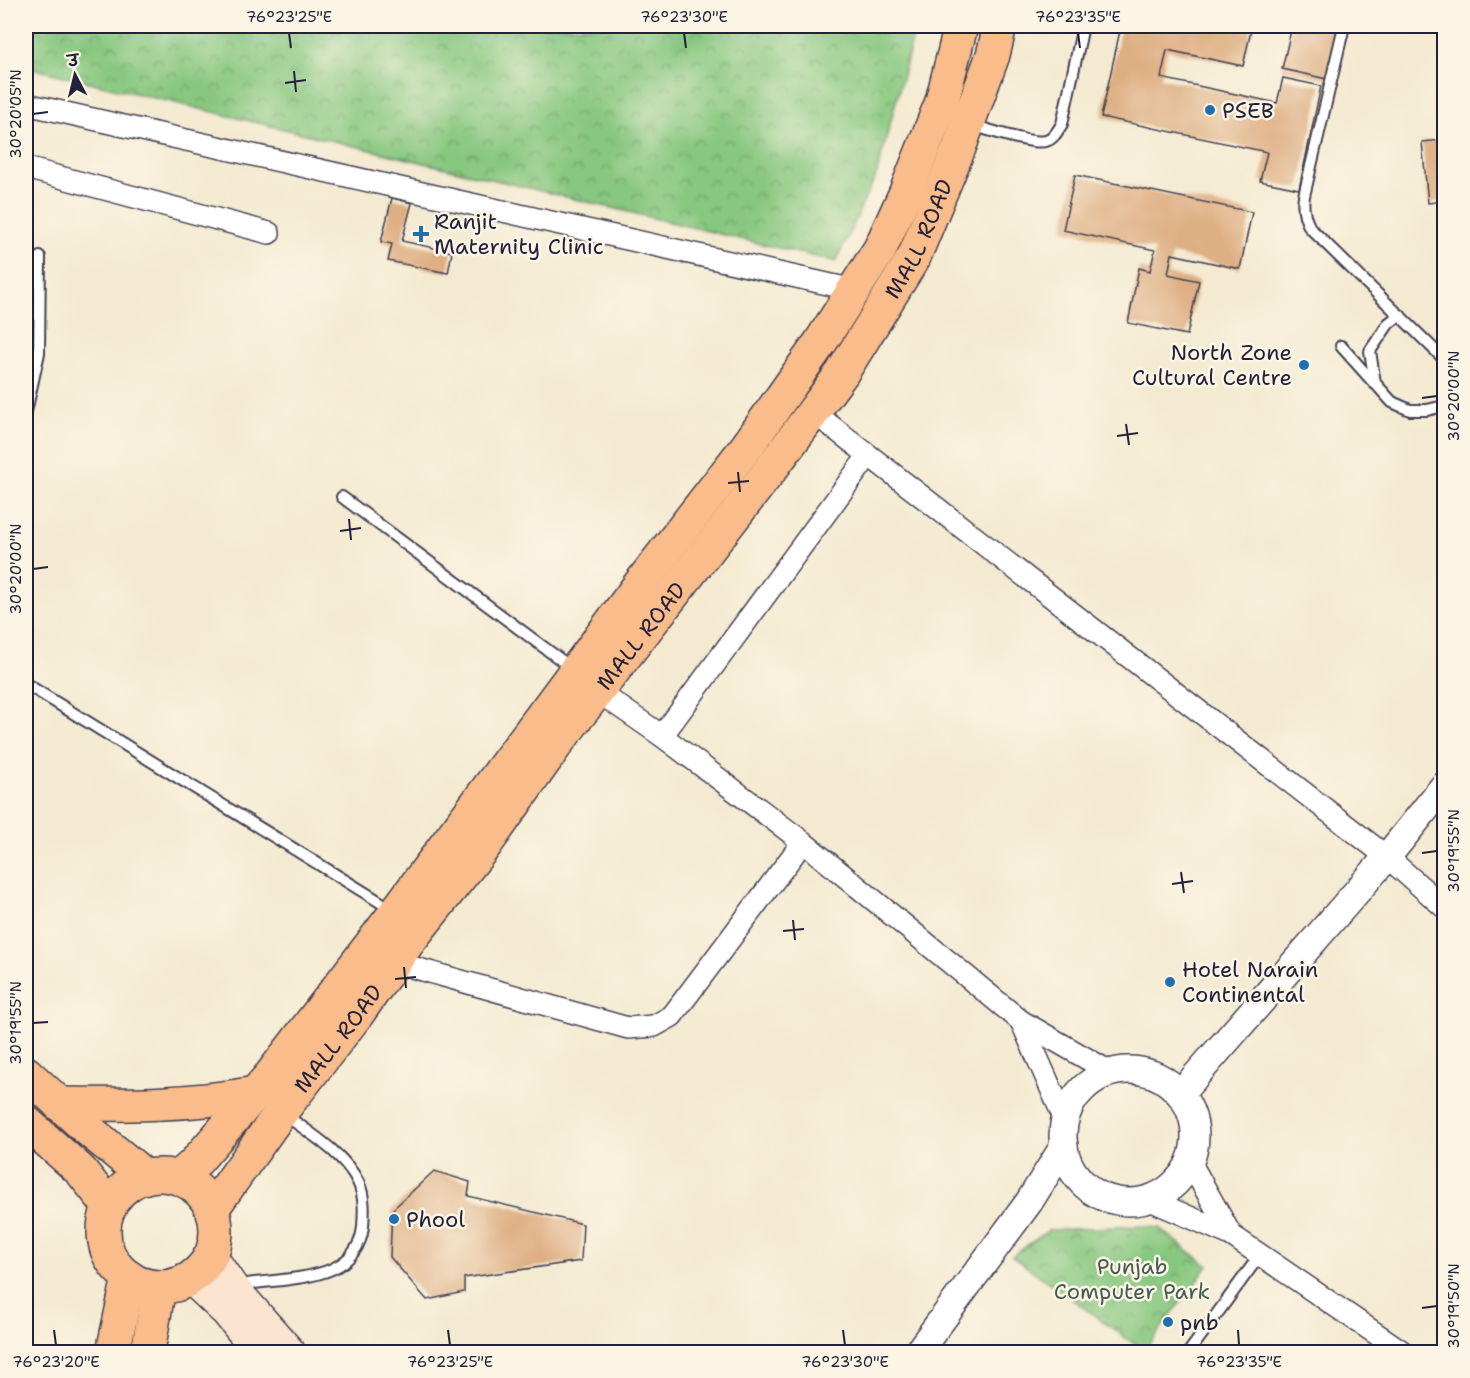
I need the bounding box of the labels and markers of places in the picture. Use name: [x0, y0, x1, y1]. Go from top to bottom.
place label: PSEB: [1222, 96, 1274, 125]
marker: PSEB: [1203, 103, 1217, 117]
place label: Ranjit Maternity Clinic: [434, 207, 604, 261]
marker: Ranjit Maternity Clinic: [412, 225, 430, 243]
place label: North Zone Cultural Centre: [1132, 338, 1292, 392]
marker: North Zone Cultural Centre: [1297, 358, 1311, 372]
place label: Hotel Narain Continental: [1182, 955, 1318, 1009]
marker: Hotel Narain Continental: [1163, 975, 1177, 989]
place label: Phool: [406, 1205, 465, 1234]
marker: Phool: [387, 1212, 401, 1226]
place label: pnb: [1180, 1308, 1219, 1337]
marker: pnb: [1161, 1315, 1175, 1329]

